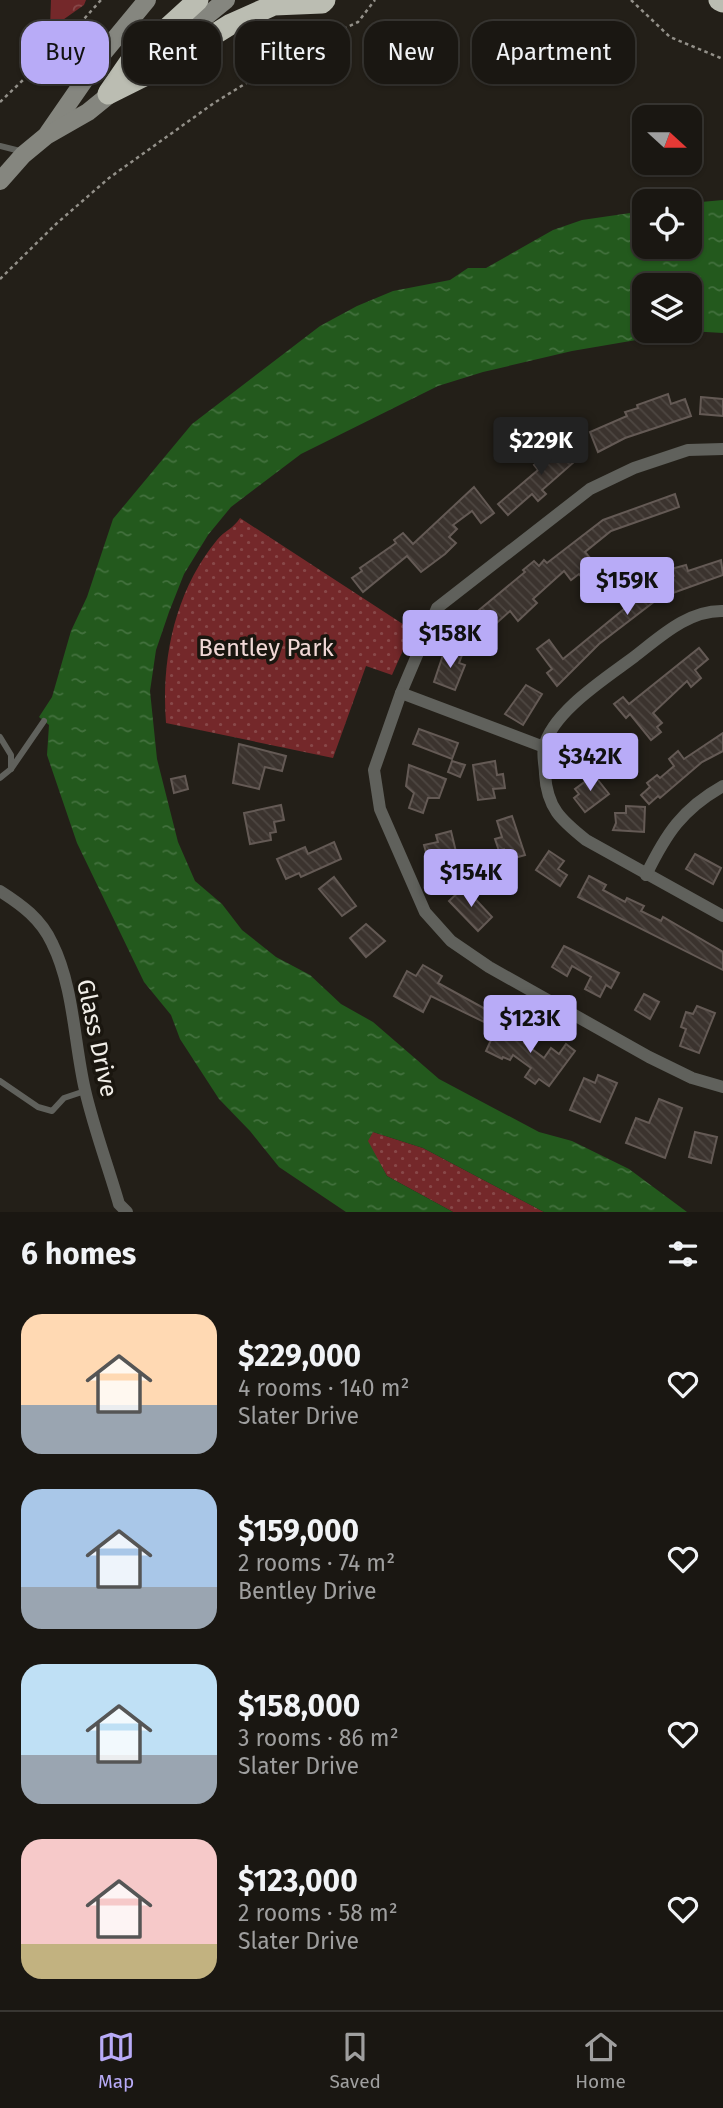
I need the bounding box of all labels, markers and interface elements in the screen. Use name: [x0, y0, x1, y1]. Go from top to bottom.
chip: Buy: [21, 21, 109, 84]
chip: Rent: [123, 21, 221, 84]
chip: Filters: [235, 21, 350, 84]
chip: New: [364, 21, 458, 84]
chip: Apartment: [472, 21, 635, 84]
north arrow: [632, 105, 702, 175]
map controls: [632, 105, 702, 343]
button: locate: [632, 189, 702, 259]
button: layers: [632, 273, 702, 343]
pin: $229K: [492, 418, 590, 477]
text: $229K: [509, 426, 573, 454]
pin: $159K: [578, 558, 676, 617]
text: $159K: [596, 566, 658, 594]
pin: $158K: [401, 610, 499, 670]
text: $158K: [419, 619, 481, 647]
park label: Bentley Park: [198, 634, 334, 662]
pin: $342K: [541, 734, 639, 793]
text: $342K: [558, 742, 622, 770]
pin: $154K: [422, 850, 520, 909]
text: $154K: [440, 858, 502, 886]
street label: Glass Drive: [71, 977, 123, 1099]
pin: $123K: [481, 996, 579, 1055]
text: $123K: [500, 1004, 560, 1032]
icon: filters: [664, 1235, 702, 1273]
text: 6 homes: [21, 1236, 136, 1272]
text: $229,000: [238, 1338, 361, 1374]
icon: home: [77, 1342, 161, 1426]
icon: heart: [664, 1365, 702, 1403]
text: 4 rooms · 140 m²: [238, 1374, 409, 1402]
text: Slater Drive: [238, 1402, 359, 1430]
text: $159,000: [238, 1513, 359, 1549]
icon: home: [77, 1517, 161, 1601]
icon: heart: [664, 1540, 702, 1578]
text: 2 rooms · 74 m²: [238, 1549, 395, 1577]
text: Bentley Drive: [238, 1577, 376, 1605]
text: $158,000: [238, 1688, 360, 1724]
icon: home: [77, 1692, 161, 1776]
icon: heart: [664, 1715, 702, 1753]
text: 3 rooms · 86 m²: [238, 1724, 399, 1752]
text: Slater Drive: [238, 1752, 359, 1780]
text: $123,000: [238, 1863, 358, 1899]
icon: home: [77, 1867, 161, 1951]
icon: heart: [664, 1890, 702, 1928]
text: 2 rooms · 58 m²: [238, 1899, 398, 1927]
text: Slater Drive: [238, 1927, 359, 1955]
tab: Map: [97, 2028, 135, 2093]
tab: Saved: [329, 2028, 381, 2093]
tab: Home: [575, 2028, 626, 2093]

